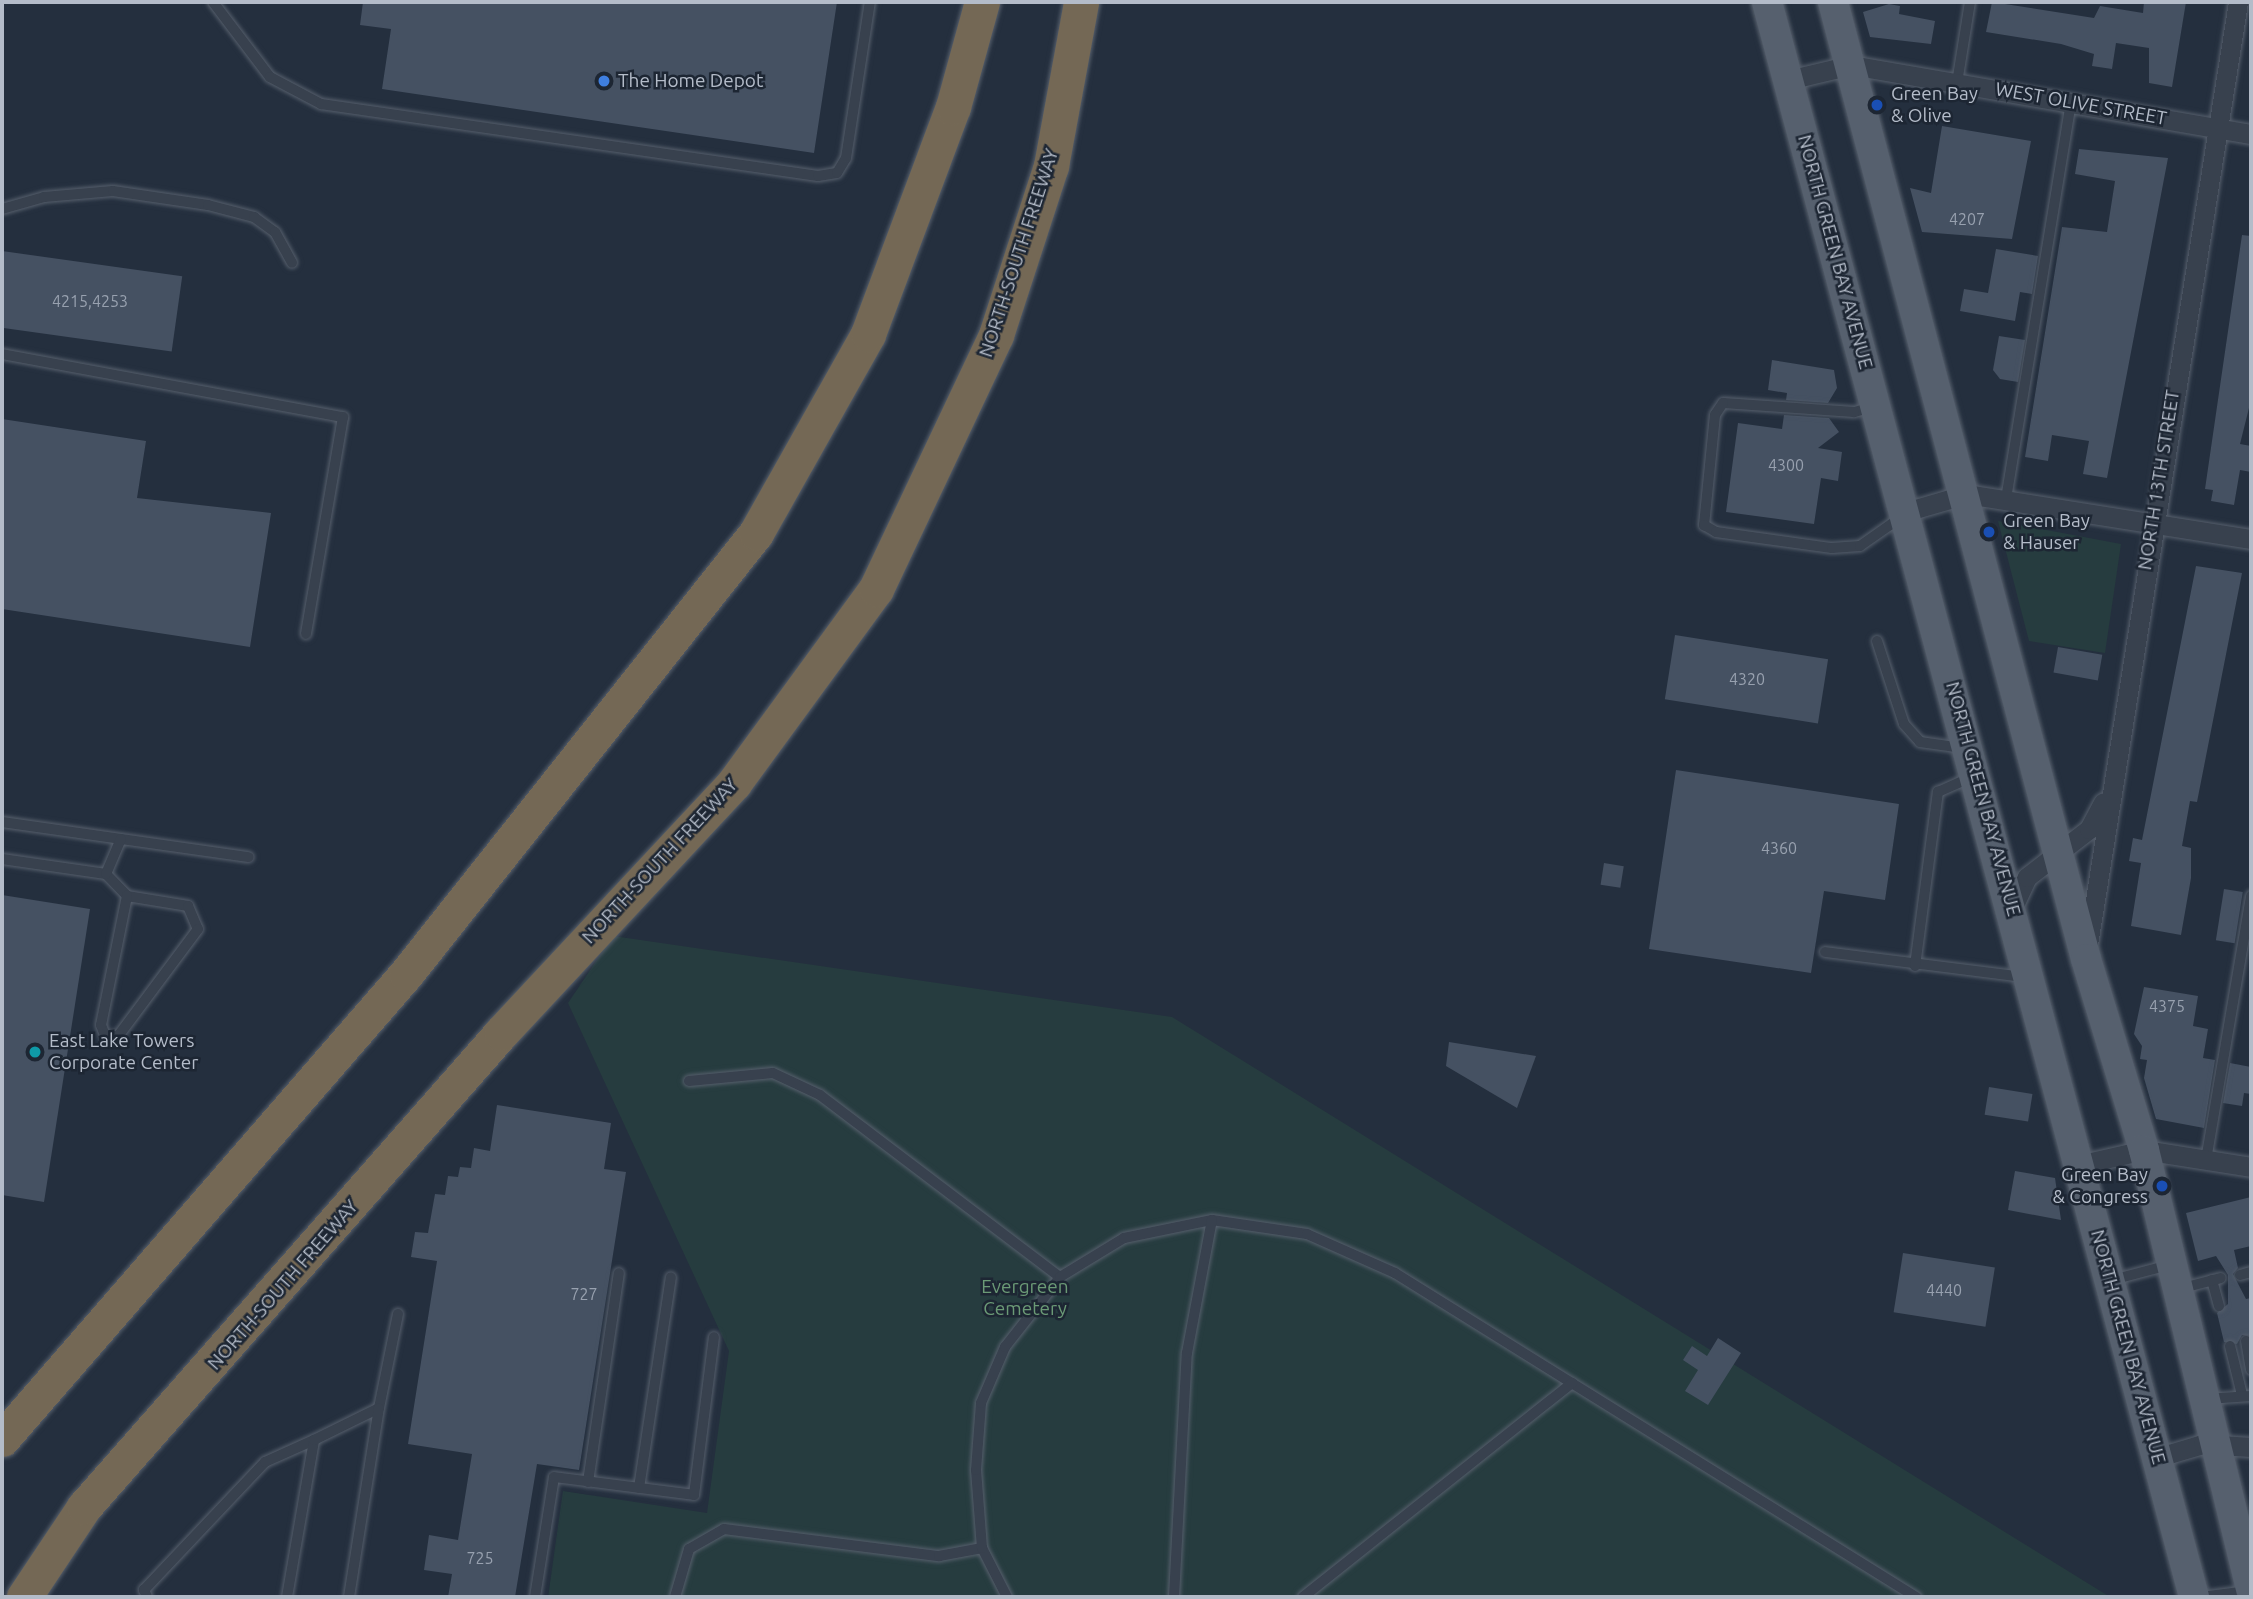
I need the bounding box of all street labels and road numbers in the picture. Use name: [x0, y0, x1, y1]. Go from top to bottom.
street label: WEST OLIVE STREET: [1994, 78, 2168, 130]
street label: NORTH GREEN BAY AVENUE: [1793, 132, 1877, 372]
street label: NORTH-SOUTH FREEWAY: [975, 146, 1063, 360]
street label: NORTH 13TH STREET: [2133, 388, 2185, 572]
street label: NORTH GREEN BAY AVENUE: [1941, 679, 2025, 919]
street label: NORTH-SOUTH FREEWAY: [577, 774, 743, 948]
street label: NORTH-SOUTH FREEWAY: [203, 1195, 363, 1375]
street label: NORTH GREEN BAY AVENUE: [2086, 1227, 2170, 1467]

